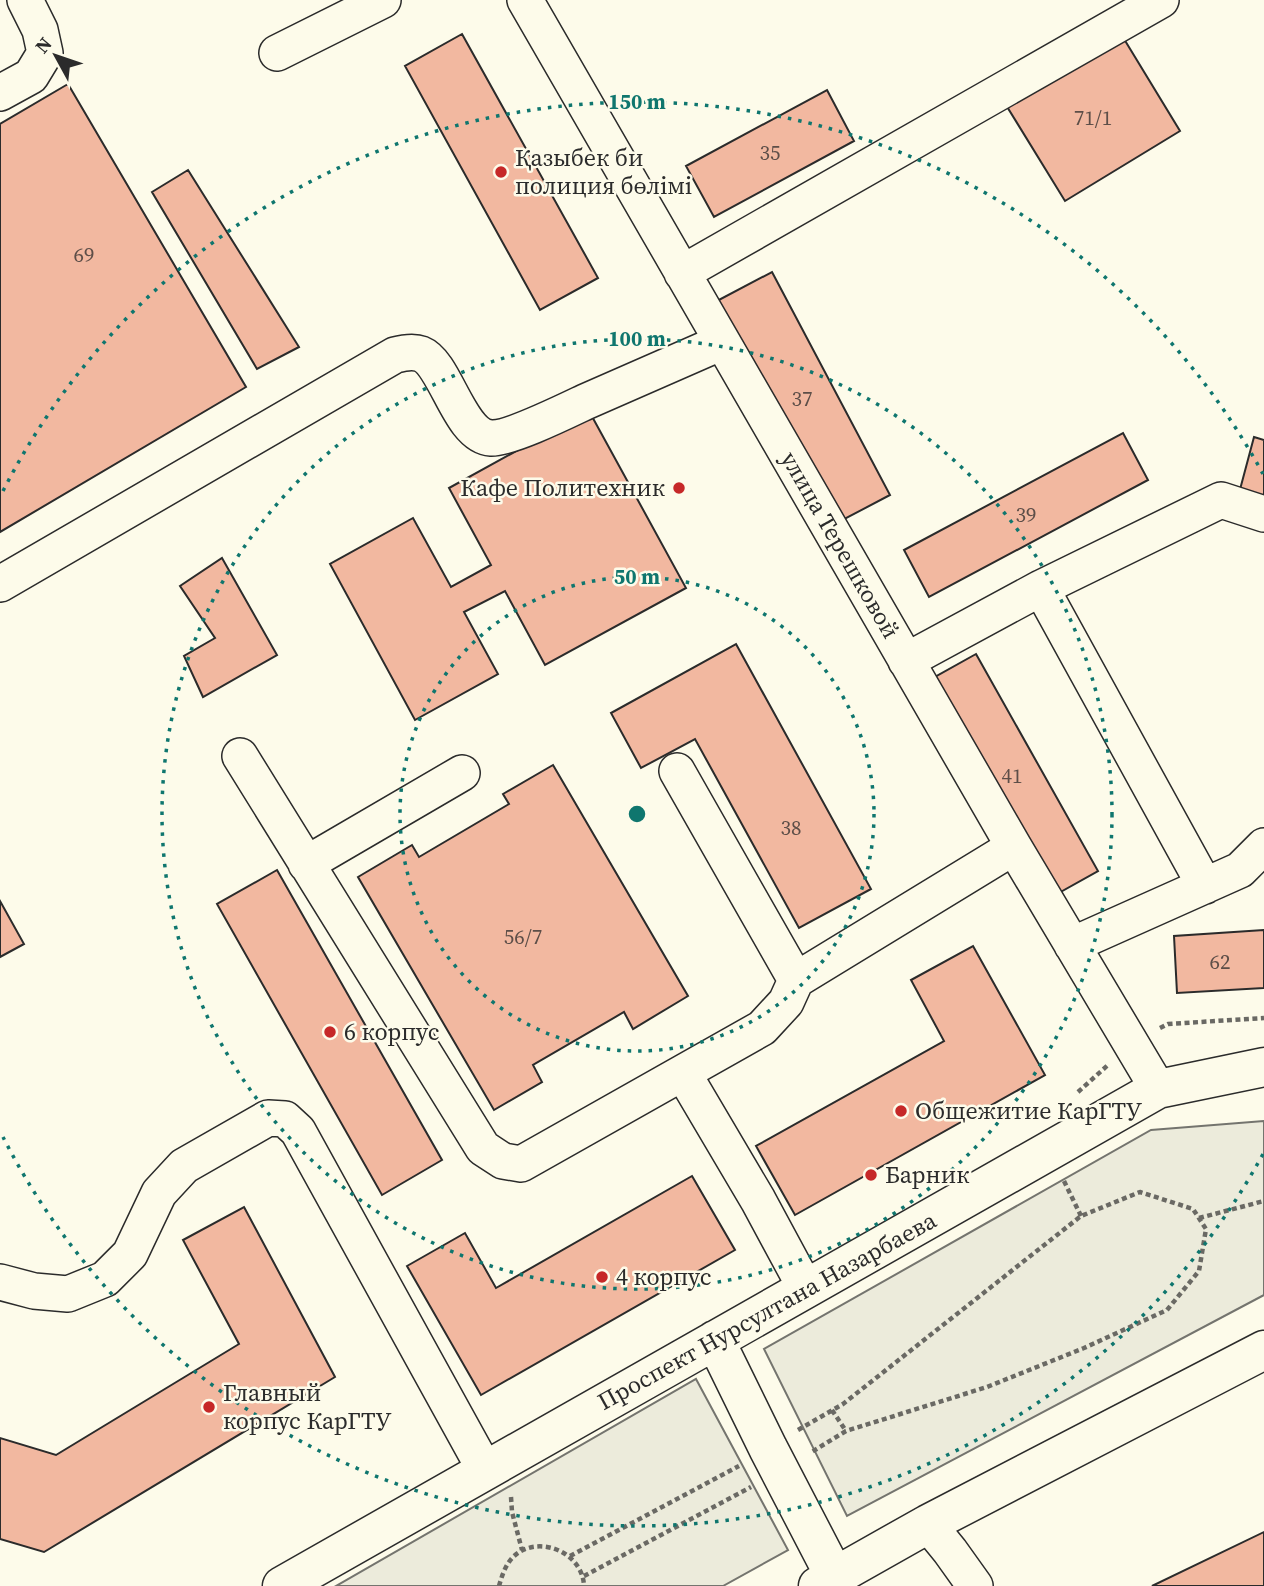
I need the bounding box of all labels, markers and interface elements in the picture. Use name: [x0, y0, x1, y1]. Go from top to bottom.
north arrow: [21, 21, 91, 91]
text: N: [29, 31, 57, 59]
text: 150 m: [608, 87, 666, 116]
house number: 71/1: [1074, 103, 1112, 132]
house number: 35: [760, 138, 781, 167]
place label: Қазыбек би полиция бөлімі: [515, 141, 692, 202]
marker: Қазыбек би полиция бөлімі: [493, 164, 509, 180]
house number: 69: [74, 240, 95, 269]
text: 100 m: [608, 324, 666, 353]
house number: 37: [792, 384, 813, 413]
street label: улица Терешковой: [773, 445, 908, 644]
place label: Кафе Политехник: [460, 471, 665, 504]
marker: Кафе Политехник: [671, 480, 687, 496]
house number: 39: [1016, 500, 1037, 529]
text: 50 m: [614, 562, 660, 591]
house number: 41: [1002, 761, 1023, 790]
centre of rings: [625, 802, 649, 826]
house number: 38: [781, 813, 802, 842]
house number: 56/7: [504, 922, 542, 951]
house number: 62: [1210, 947, 1231, 976]
place label: 6 корпус: [344, 1015, 439, 1048]
marker: 6 корпус: [322, 1024, 338, 1040]
place label: Общежитие КарГТУ: [915, 1094, 1142, 1127]
marker: Общежитие КарГТУ: [893, 1103, 909, 1119]
place label: Барник: [885, 1158, 970, 1191]
marker: Барник: [863, 1167, 879, 1183]
street label: Проспект Нурсултана Назарбаева: [591, 1203, 943, 1418]
place label: 4 корпус: [616, 1260, 711, 1293]
marker: 4 корпус: [594, 1269, 610, 1285]
place label: Главный корпус КарГТУ: [223, 1376, 392, 1437]
marker: Главный корпус КарГТУ: [201, 1399, 217, 1415]

